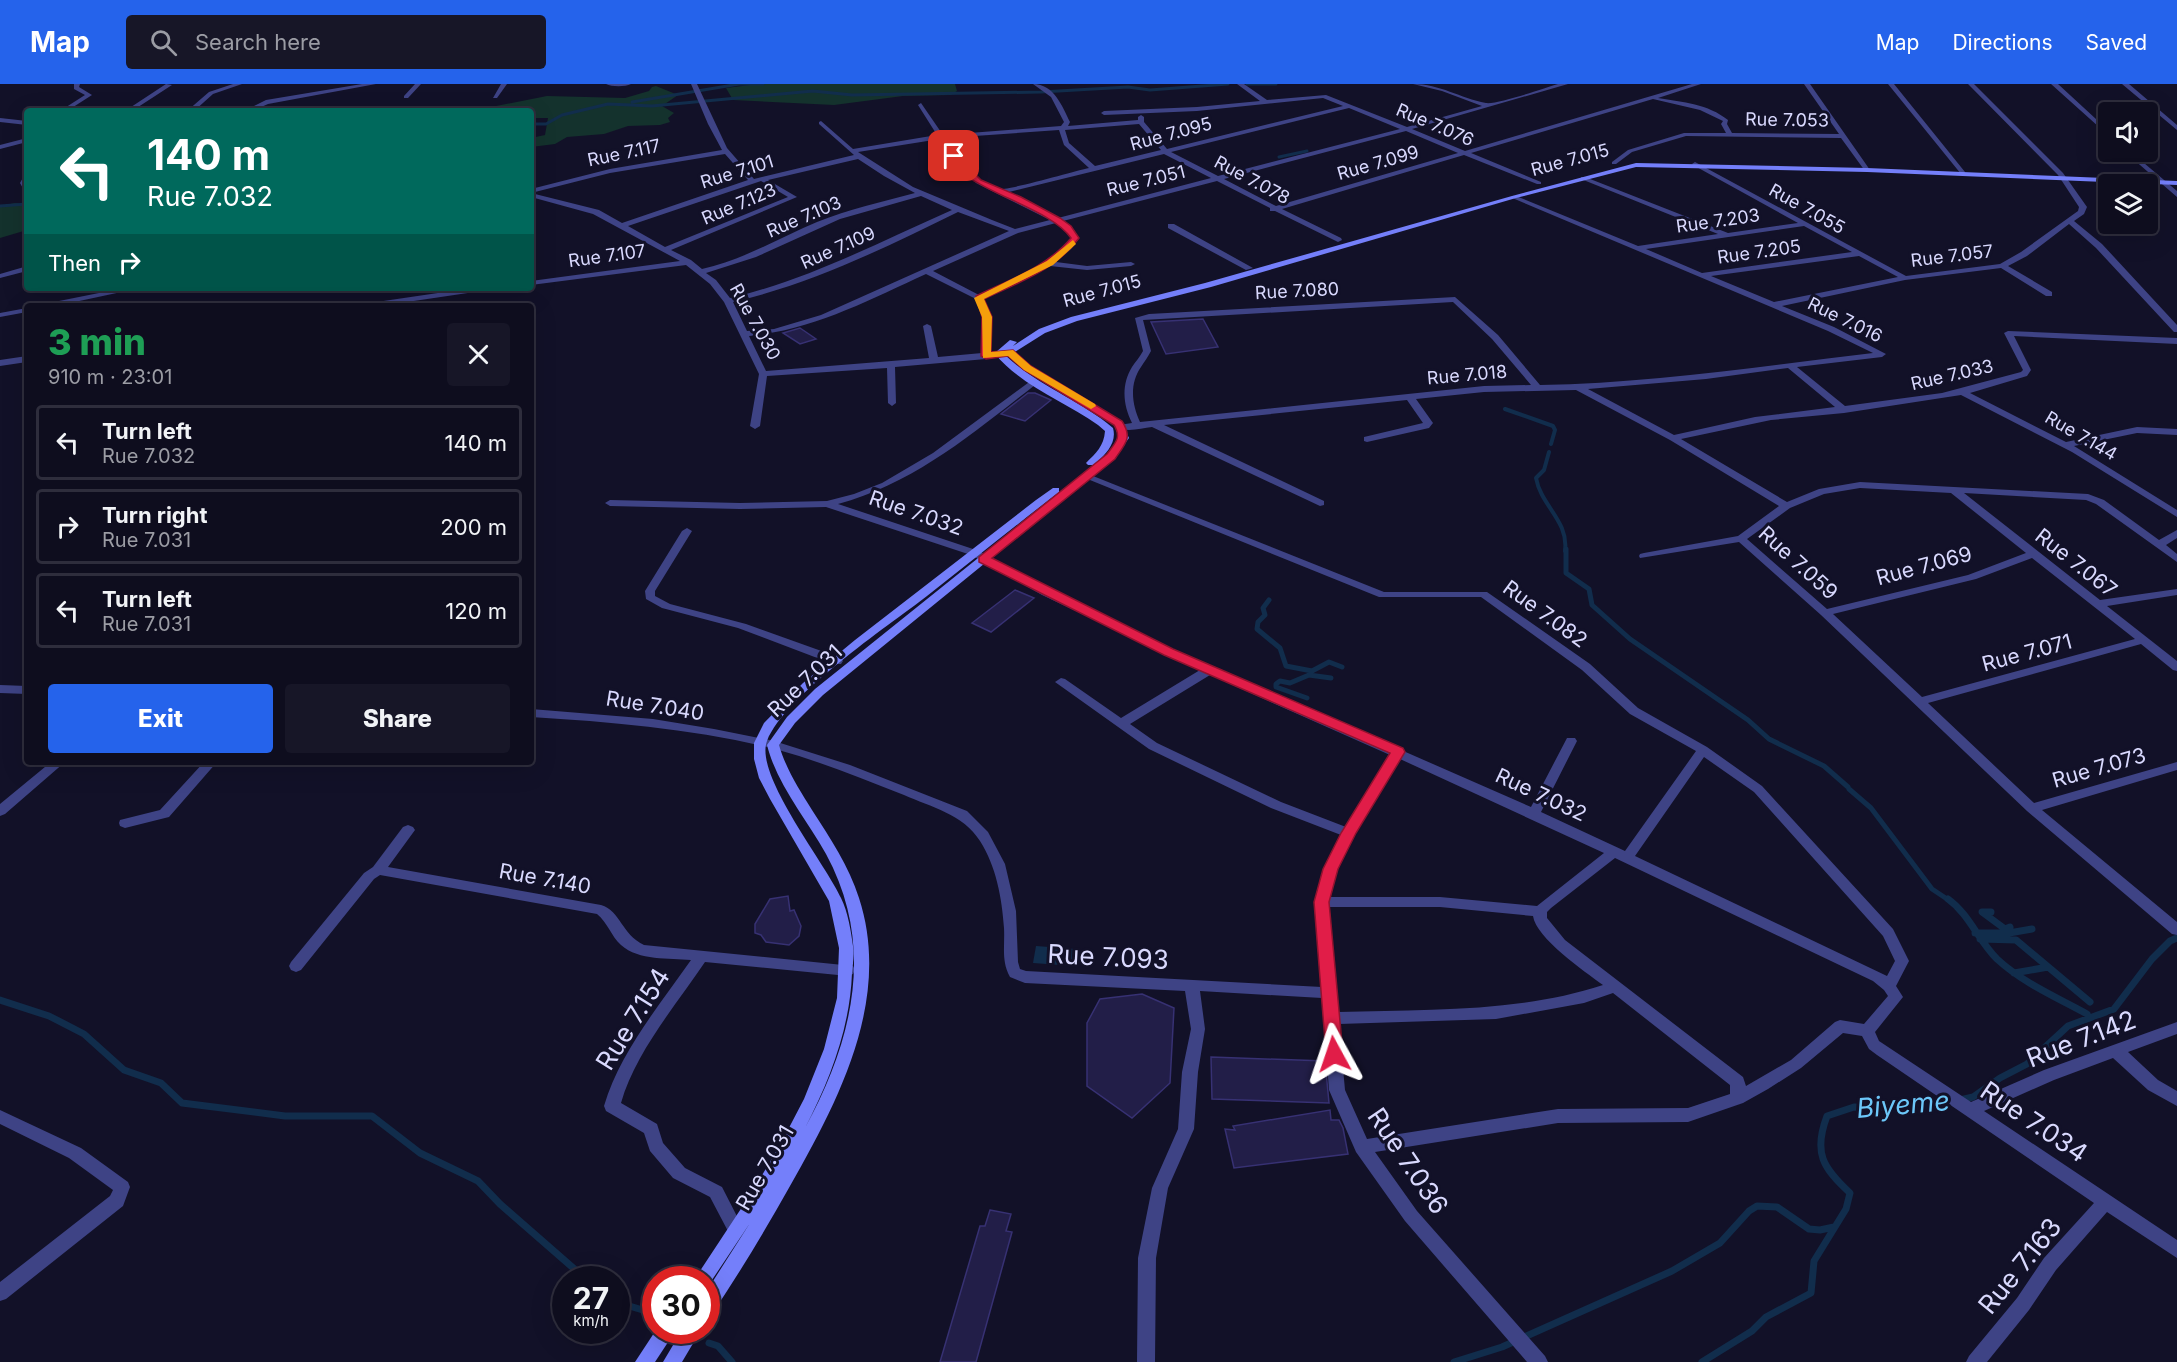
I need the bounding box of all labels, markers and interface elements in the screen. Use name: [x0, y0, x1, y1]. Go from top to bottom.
search box: [126, 15, 546, 69]
text: Map: [30, 25, 90, 59]
icon: search: [147, 26, 180, 59]
text: Search here: [195, 29, 321, 55]
text: Map: [1876, 30, 1919, 55]
text: Directions: [1952, 30, 2053, 55]
text: Saved: [2086, 30, 2147, 55]
street label: Rue 7.076: [1393, 99, 1477, 150]
map controls: [2098, 102, 2158, 234]
button: sound: [2098, 102, 2158, 162]
street label: Rue 7.053: [1745, 108, 1829, 131]
street label: Rue 7.095: [1128, 113, 1214, 155]
text: 140 m: [147, 129, 270, 180]
pin: [928, 130, 979, 181]
icon: left: [48, 132, 126, 210]
street label: Rue 7.117: [585, 135, 662, 170]
icon: arrive: [937, 139, 970, 172]
street label: Rue 7.015: [1528, 139, 1611, 180]
street label: Rue 7.099: [1335, 141, 1421, 184]
street label: Rue 7.101: [698, 150, 776, 193]
street label: Rue 7.078: [1211, 151, 1294, 208]
street label: Rue 7.051: [1104, 161, 1187, 200]
button: layers: [2098, 174, 2158, 234]
street label: Rue 7.123: [698, 178, 779, 229]
street label: Rue 7.055: [1766, 179, 1849, 238]
text: Rue 7.032: [147, 180, 273, 213]
street label: Rue 7.103: [763, 191, 844, 242]
street label: Rue 7.203: [1675, 204, 1761, 237]
street label: Rue 7.109: [797, 222, 878, 273]
street label: Rue 7.205: [1716, 235, 1802, 268]
street label: Rue 7.107: [567, 240, 647, 271]
street label: Rue 7.057: [1909, 240, 1994, 271]
icon: right: [113, 246, 146, 279]
text: Then: [48, 250, 101, 276]
street label: Rue 7.015: [1060, 270, 1143, 311]
street label: Rue 7.080: [1254, 278, 1340, 303]
street label: Rue 7.030: [726, 280, 785, 364]
street label: Rue 7.016: [1805, 293, 1886, 347]
text: 3 min: [48, 320, 146, 364]
button: close: [447, 323, 510, 386]
street label: Rue 7.033: [1909, 355, 1995, 394]
street label: Rue 7.018: [1426, 361, 1508, 388]
text: 910 m · 23:01: [48, 365, 172, 389]
street label: Rue 7.144: [2041, 406, 2121, 465]
text: Turn left: [102, 418, 192, 444]
icon: left: [51, 426, 84, 459]
text: 140 m: [445, 430, 507, 456]
text: Rue 7.032: [102, 444, 195, 468]
street label: Rue 7.032: [866, 485, 967, 540]
text: Turn right: [102, 502, 208, 528]
icon: right: [51, 510, 84, 543]
text: 200 m: [440, 514, 507, 540]
street label: Rue 7.059: [1754, 521, 1843, 605]
street label: Rue 7.067: [2030, 523, 2122, 602]
text: Rue 7.031: [102, 528, 191, 552]
street label: Rue 7.069: [1873, 541, 1975, 590]
street label: Rue 7.082: [1498, 575, 1592, 652]
text: Turn left: [102, 586, 192, 612]
icon: left: [51, 594, 84, 627]
text: 120 m: [445, 598, 507, 624]
text: Rue 7.031: [102, 612, 191, 636]
street label: Rue 7.071: [1979, 629, 2075, 677]
street label: Rue 7.031: [762, 639, 847, 722]
button: Exit: [48, 684, 273, 753]
button: Share: [285, 684, 510, 753]
street label: Rue 7.040: [604, 685, 706, 726]
street label: Rue 7.073: [2049, 742, 2149, 793]
street label: Rue 7.032: [1492, 763, 1591, 827]
street label: Rue 7.140: [497, 858, 593, 899]
street label: Rue 7.093: [1047, 938, 1169, 975]
street label: Rue 7.154: [589, 962, 676, 1075]
street label: Rue 7.142: [2022, 1004, 2140, 1074]
position arrow: [1302, 1022, 1366, 1086]
street label: Rue 7.034: [1975, 1075, 2094, 1169]
water label: Biyeme: [1855, 1084, 1951, 1125]
street label: Rue 7.036: [1362, 1102, 1455, 1220]
street label: Rue 7.031: [730, 1121, 799, 1215]
street label: Rue 7.163: [1972, 1212, 2068, 1320]
speed limit sign: 30: [642, 1266, 720, 1344]
text: 27: [573, 1280, 609, 1316]
text: km/h: [573, 1311, 609, 1330]

